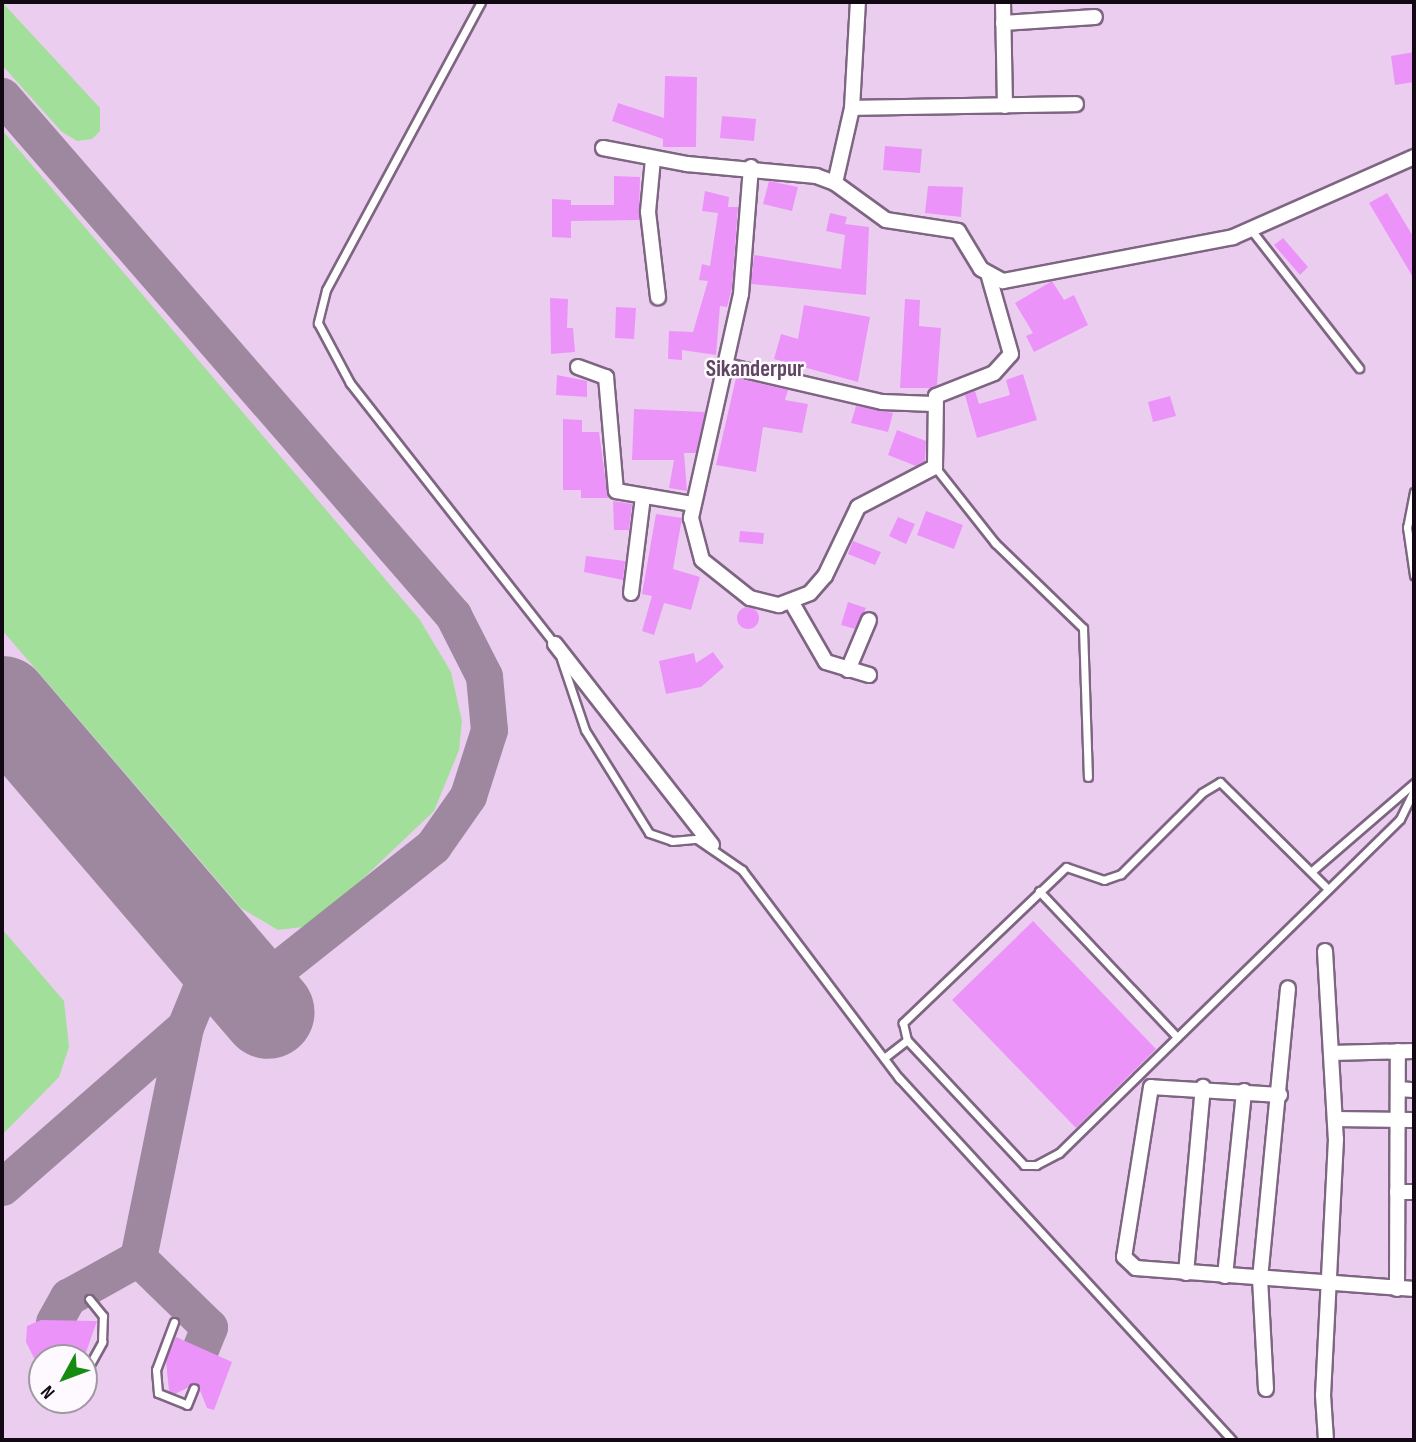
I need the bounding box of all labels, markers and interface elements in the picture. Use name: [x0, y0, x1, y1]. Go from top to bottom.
district label: Sikanderpur: [706, 355, 804, 383]
north arrow: [28, 1344, 98, 1414]
text: N: [36, 1380, 60, 1403]

